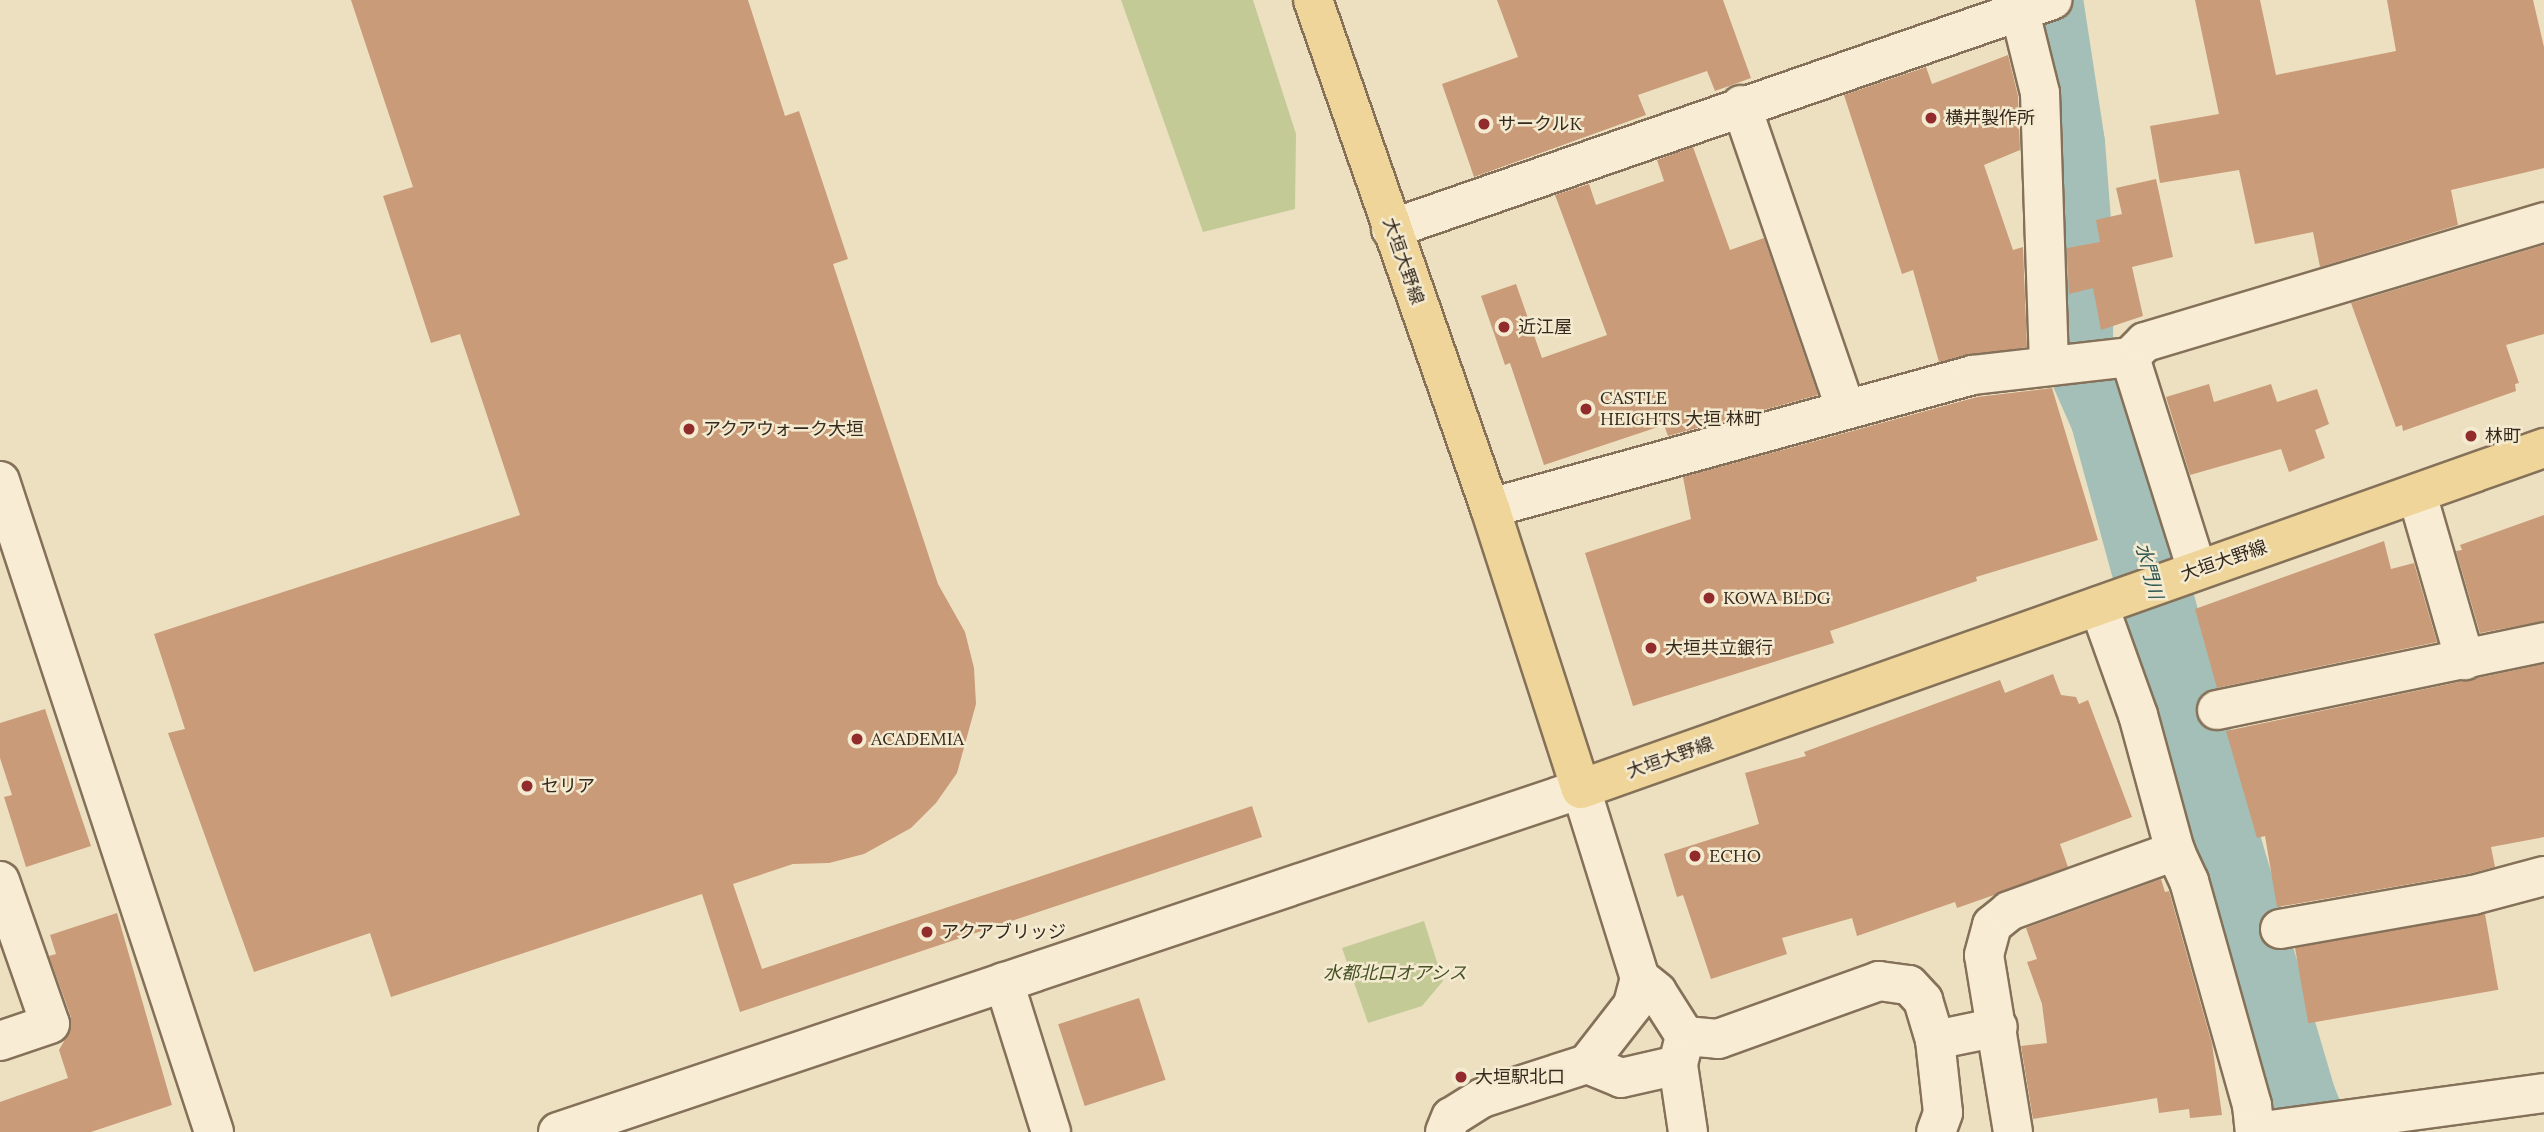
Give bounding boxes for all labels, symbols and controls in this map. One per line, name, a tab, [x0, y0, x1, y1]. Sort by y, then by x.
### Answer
place label: 横井製作所	[1945, 107, 2035, 129]
marker: 横井製作所	[1923, 110, 1939, 126]
place label: サークルK	[1498, 113, 1582, 135]
marker: サークルK	[1476, 116, 1492, 132]
street label: 大垣大野線	[1378, 215, 1428, 307]
place label: 近江屋	[1518, 316, 1572, 338]
marker: 近江屋	[1496, 319, 1512, 335]
place label: CASTLE HEIGHTS 大垣 林町	[1600, 388, 1762, 430]
marker: CASTLE HEIGHTS 大垣 林町	[1578, 401, 1594, 417]
place label: アクアウォーク大垣	[703, 418, 865, 440]
marker: アクアウォーク大垣	[681, 421, 697, 437]
place label: 林町	[2485, 425, 2521, 447]
marker: 林町	[2463, 428, 2479, 444]
street label: 大垣大野線	[2178, 536, 2270, 586]
water label: 水門川	[2131, 541, 2167, 601]
place label: KOWA BLDG	[1723, 587, 1831, 609]
marker: KOWA BLDG	[1701, 590, 1717, 606]
place label: 大垣共立銀行	[1665, 637, 1773, 659]
marker: 大垣共立銀行	[1643, 640, 1659, 656]
place label: ACADEMIA	[871, 728, 964, 750]
marker: ACADEMIA	[849, 731, 865, 747]
street label: 大垣大野線	[1624, 733, 1716, 783]
place label: セリア	[541, 775, 595, 797]
marker: セリア	[519, 778, 535, 794]
place label: ECHO	[1709, 845, 1761, 867]
marker: ECHO	[1687, 848, 1703, 864]
place label: アクアブリッジ	[941, 921, 1067, 943]
marker: アクアブリッジ	[919, 924, 935, 940]
park label: 水都北口オアシス	[1323, 962, 1467, 984]
place label: 大垣駅北口	[1475, 1066, 1565, 1088]
marker: 大垣駅北口	[1453, 1069, 1469, 1085]

